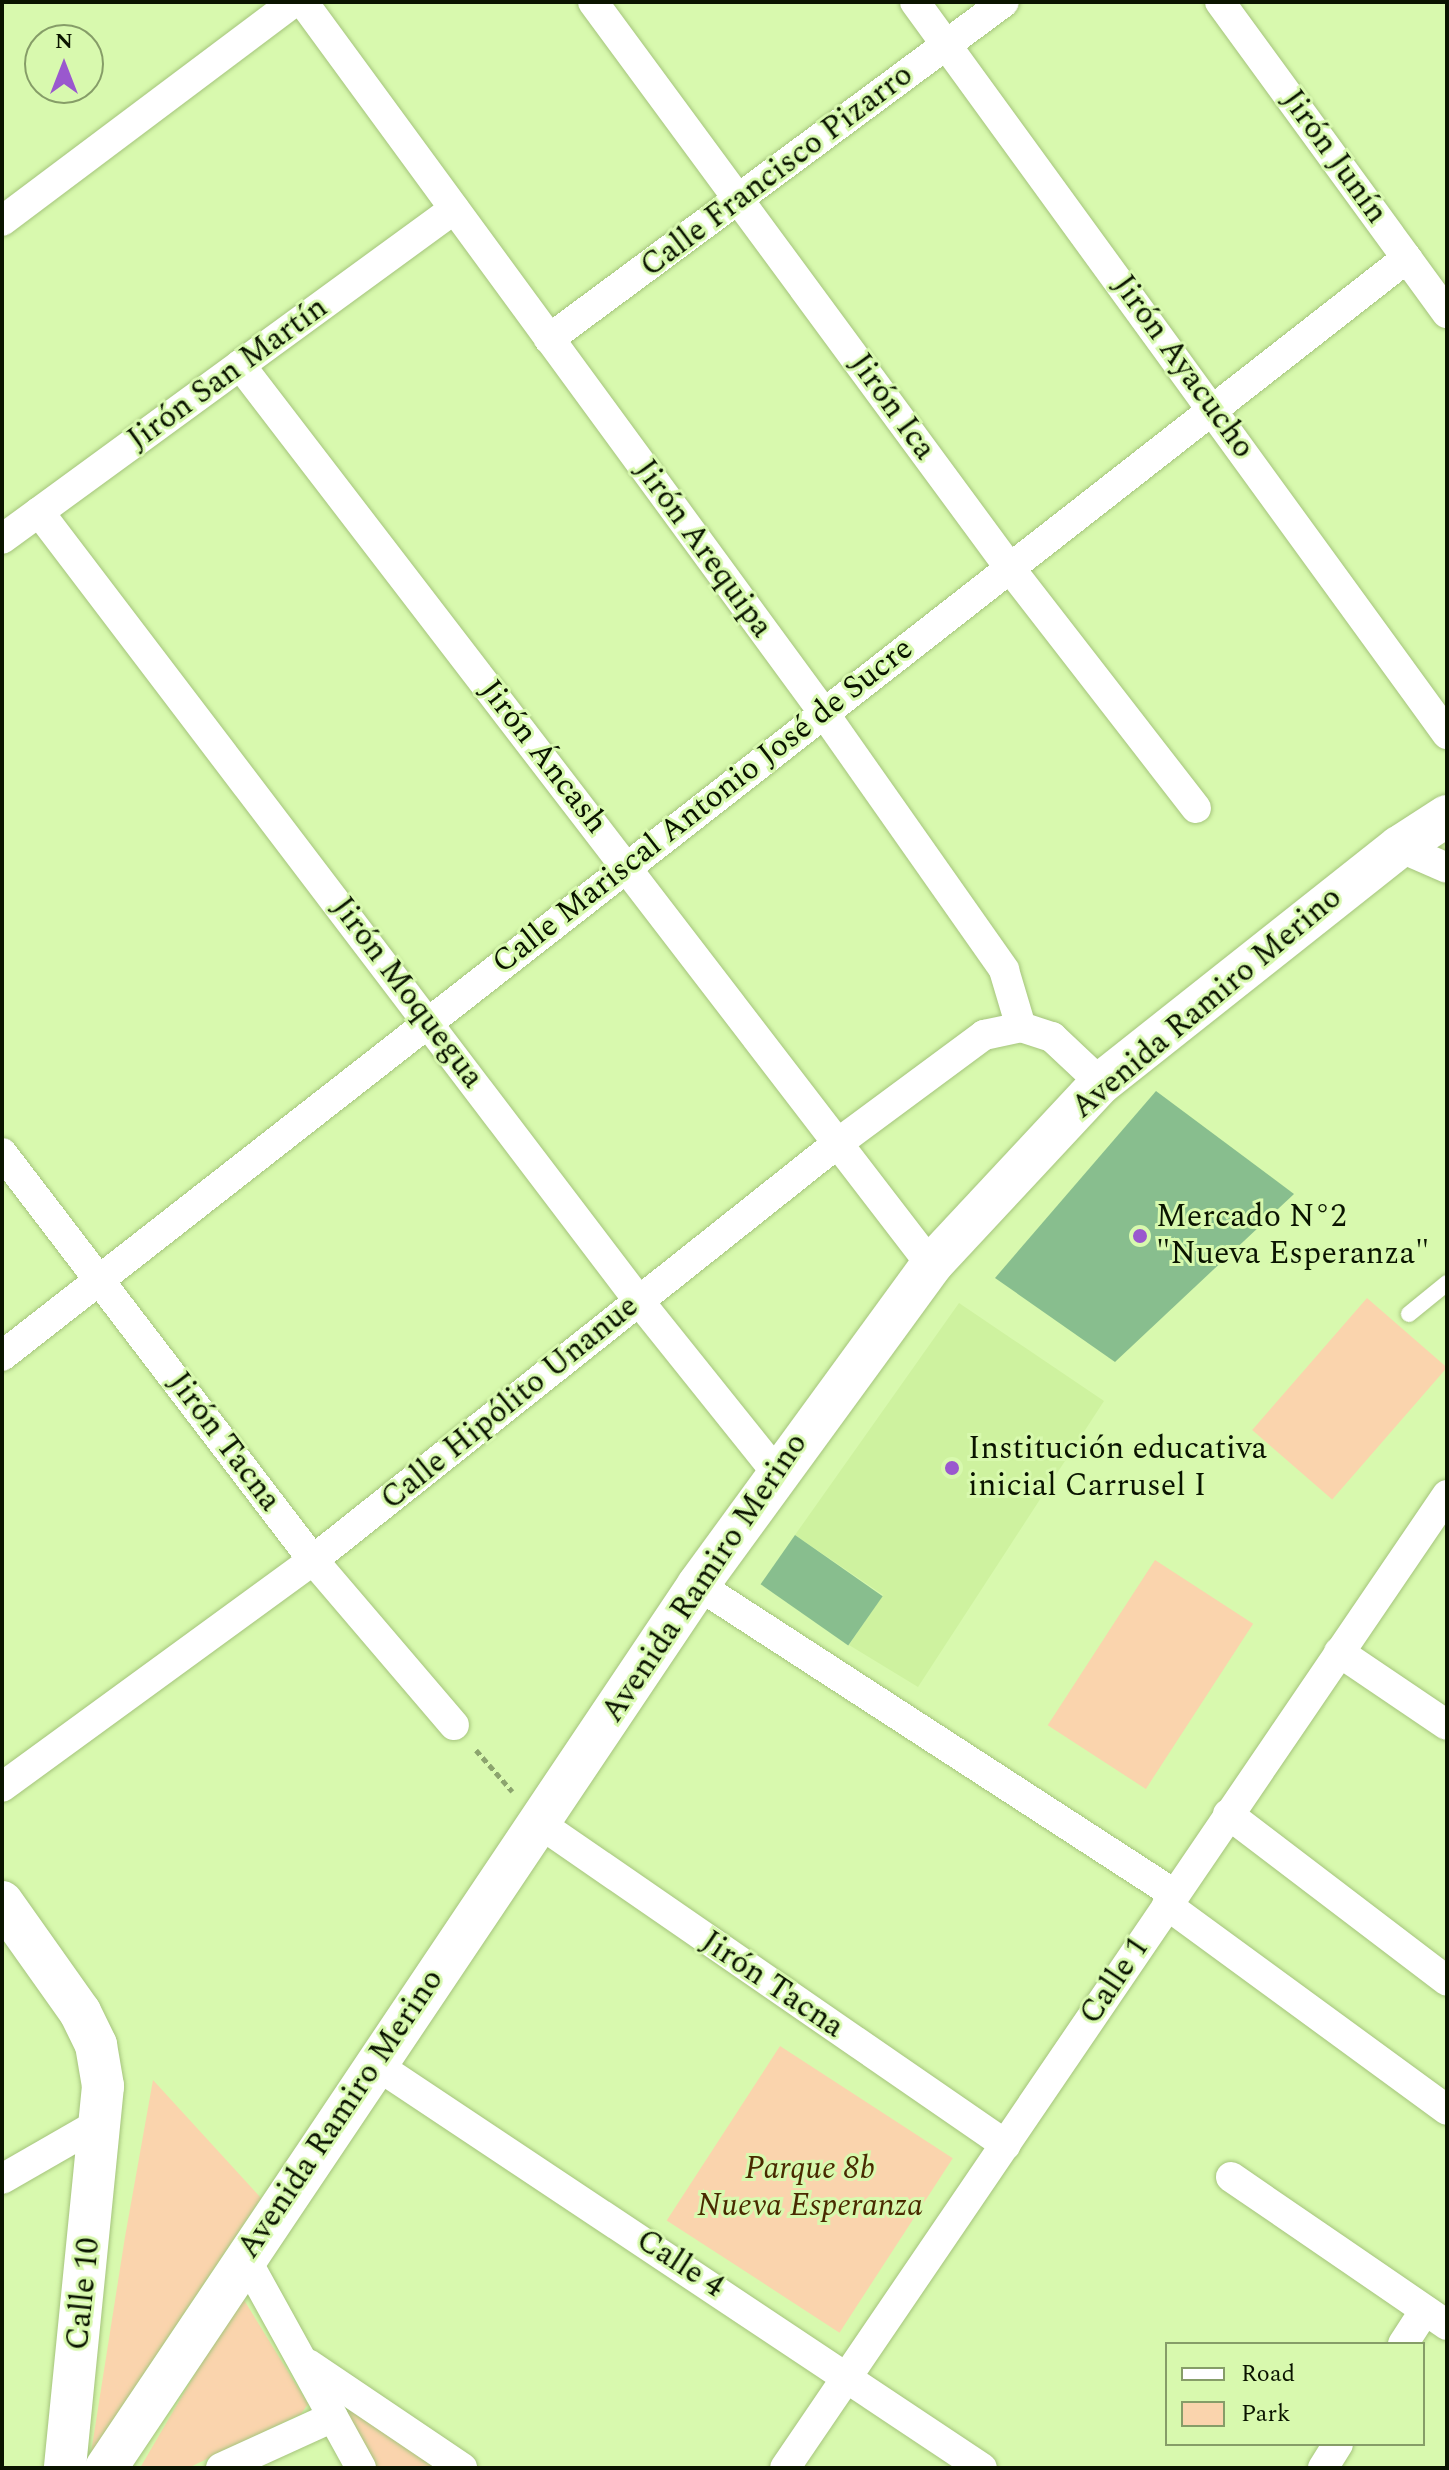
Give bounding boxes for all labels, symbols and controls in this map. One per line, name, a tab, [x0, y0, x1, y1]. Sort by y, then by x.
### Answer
north arrow	[24, 24, 104, 104]
text: N	[55, 25, 73, 58]
street label: Calle Francisco Pizarro	[633, 56, 921, 286]
street label: Jirón Junín	[1273, 83, 1395, 231]
street label: Jirón Ayacucho	[1104, 268, 1262, 466]
street label: Jirón San Martín	[121, 289, 335, 459]
street label: Jirón Ica	[841, 346, 943, 468]
street label: Jirón Arequipa	[626, 452, 780, 646]
street label: Calle Mariscal Antonio José de Sucre	[485, 630, 921, 982]
street label: Jirón Áncash	[471, 672, 615, 842]
street label: Avenida Ramiro Merino	[1064, 879, 1350, 1127]
street label: Jirón Moquegua	[323, 890, 491, 1096]
place label: Mercado N°2 "Nueva Esperanza"	[1156, 1199, 1430, 1274]
marker: Mercado N°2 "Nueva Esperanza"	[1131, 1227, 1149, 1245]
street label: Calle Hipólito Unanue	[374, 1287, 646, 1519]
street label: Jirón Tacna	[159, 1365, 289, 1519]
street label: Avenida Ramiro Merino	[594, 1426, 816, 1730]
place label: Institución educativa inicial Carrusel I	[968, 1431, 1267, 1506]
marker: Institución educativa inicial Carrusel I	[943, 1459, 961, 1477]
street label: Jirón Tacna	[693, 1923, 851, 2047]
street label: Calle 1	[1072, 1930, 1158, 2032]
street label: Avenida Ramiro Merino	[230, 1962, 452, 2266]
park label: Parque 8b Nueva Esperanza	[697, 2151, 923, 2226]
street label: Calle 4	[629, 2221, 731, 2307]
street label: Calle 10	[59, 2236, 109, 2352]
legend	[1165, 2342, 1425, 2446]
text: Road	[1241, 2356, 1295, 2392]
text: Park	[1241, 2396, 1291, 2432]

